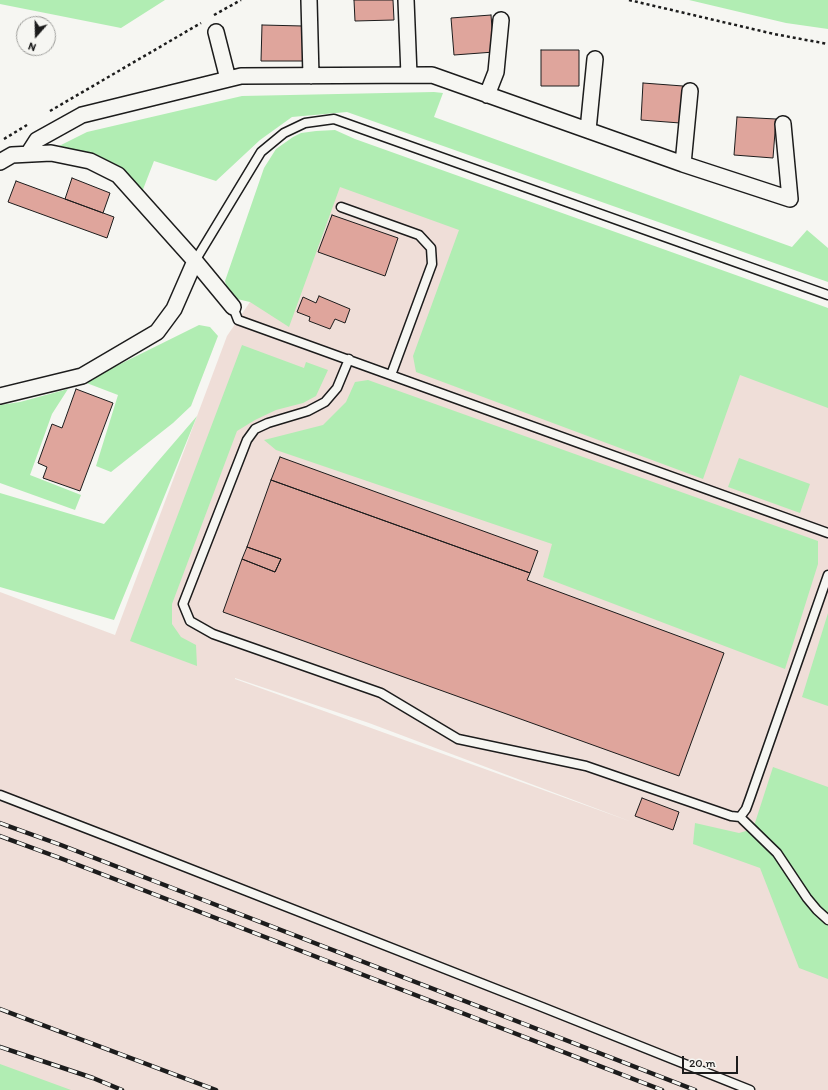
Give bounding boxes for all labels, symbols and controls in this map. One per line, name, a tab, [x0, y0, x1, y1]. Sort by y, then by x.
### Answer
north arrow	[16, 16, 56, 56]
text: N	[26, 39, 38, 54]
scale bar	[684, 1048, 740, 1074]
text: 20 m	[689, 1056, 716, 1070]

